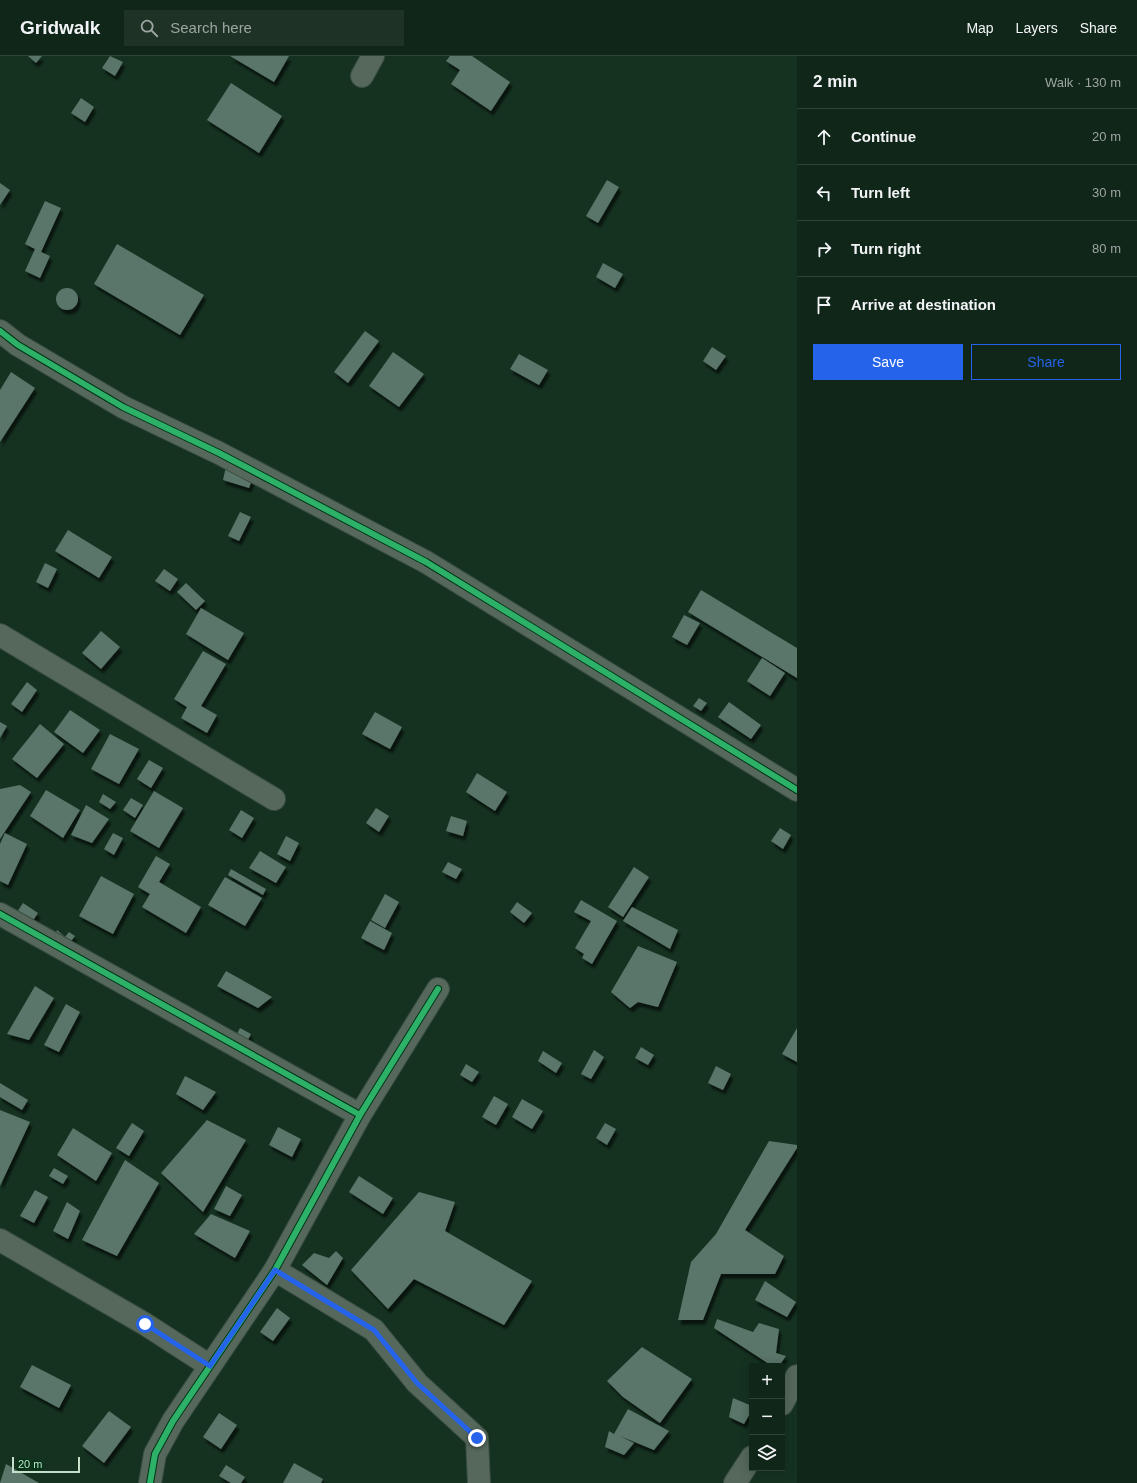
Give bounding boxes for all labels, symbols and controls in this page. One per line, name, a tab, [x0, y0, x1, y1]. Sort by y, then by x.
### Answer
search box	[124, 10, 404, 46]
text: Gridwalk	[20, 17, 100, 38]
icon: search	[138, 17, 160, 39]
text: Search here	[170, 19, 252, 36]
text: Map	[966, 20, 994, 36]
text: Layers	[1016, 20, 1058, 36]
text: Share	[1080, 20, 1117, 36]
text: 2 min	[813, 72, 857, 91]
text: Walk · 130 m	[1045, 75, 1121, 90]
icon: ahead	[813, 126, 835, 148]
text: Continue	[851, 128, 916, 145]
text: 20 m	[1092, 129, 1121, 144]
icon: left	[813, 182, 835, 204]
text: Turn left	[851, 184, 910, 201]
text: 30 m	[1092, 185, 1121, 200]
icon: right	[813, 238, 835, 260]
text: Turn right	[851, 240, 921, 257]
text: 80 m	[1092, 241, 1121, 256]
icon: arrive	[813, 294, 835, 316]
text: Arrive at destination	[851, 296, 996, 313]
button: Save	[813, 344, 963, 380]
button: Share	[971, 344, 1121, 380]
route start	[136, 1315, 154, 1333]
map controls	[749, 1363, 785, 1471]
button: +	[749, 1363, 785, 1399]
button: −	[749, 1399, 785, 1435]
route end	[468, 1429, 486, 1447]
button: layers	[749, 1435, 785, 1471]
scale bar	[12, 1455, 80, 1474]
text: 20 m	[18, 1458, 42, 1470]

